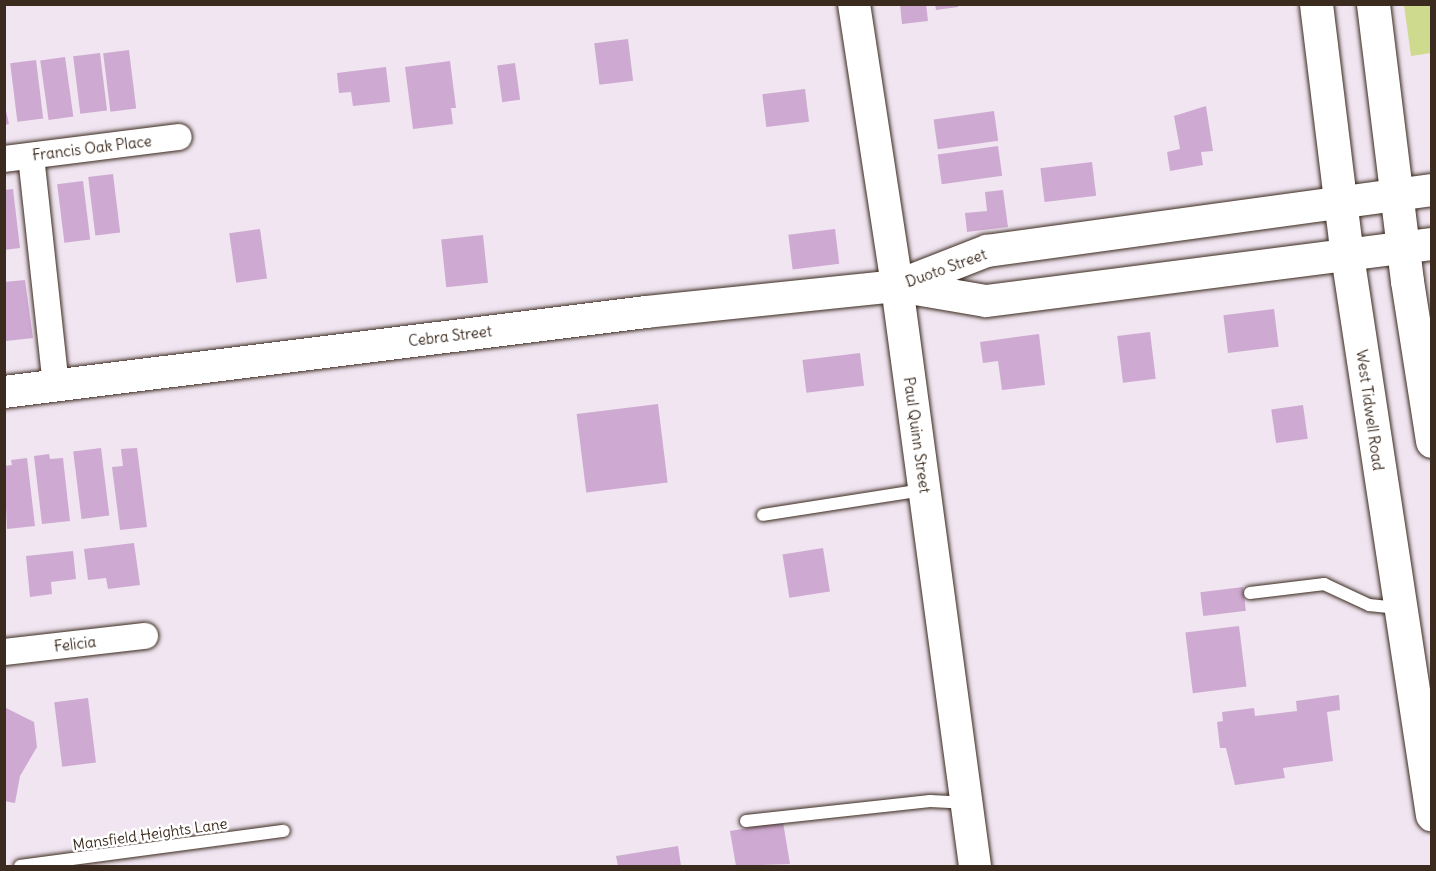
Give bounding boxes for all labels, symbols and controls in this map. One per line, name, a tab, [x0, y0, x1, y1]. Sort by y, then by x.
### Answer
street label: Francis Oak Place	[31, 132, 153, 164]
street label: Duoto Street	[903, 245, 989, 291]
street label: Cebra Street	[407, 322, 493, 350]
street label: West Tidwell Road	[1353, 348, 1387, 472]
street label: Paul Quinn Street	[900, 376, 934, 494]
street label: Felicia	[53, 633, 97, 655]
street label: Mansfield Heights Lane	[71, 814, 229, 854]

